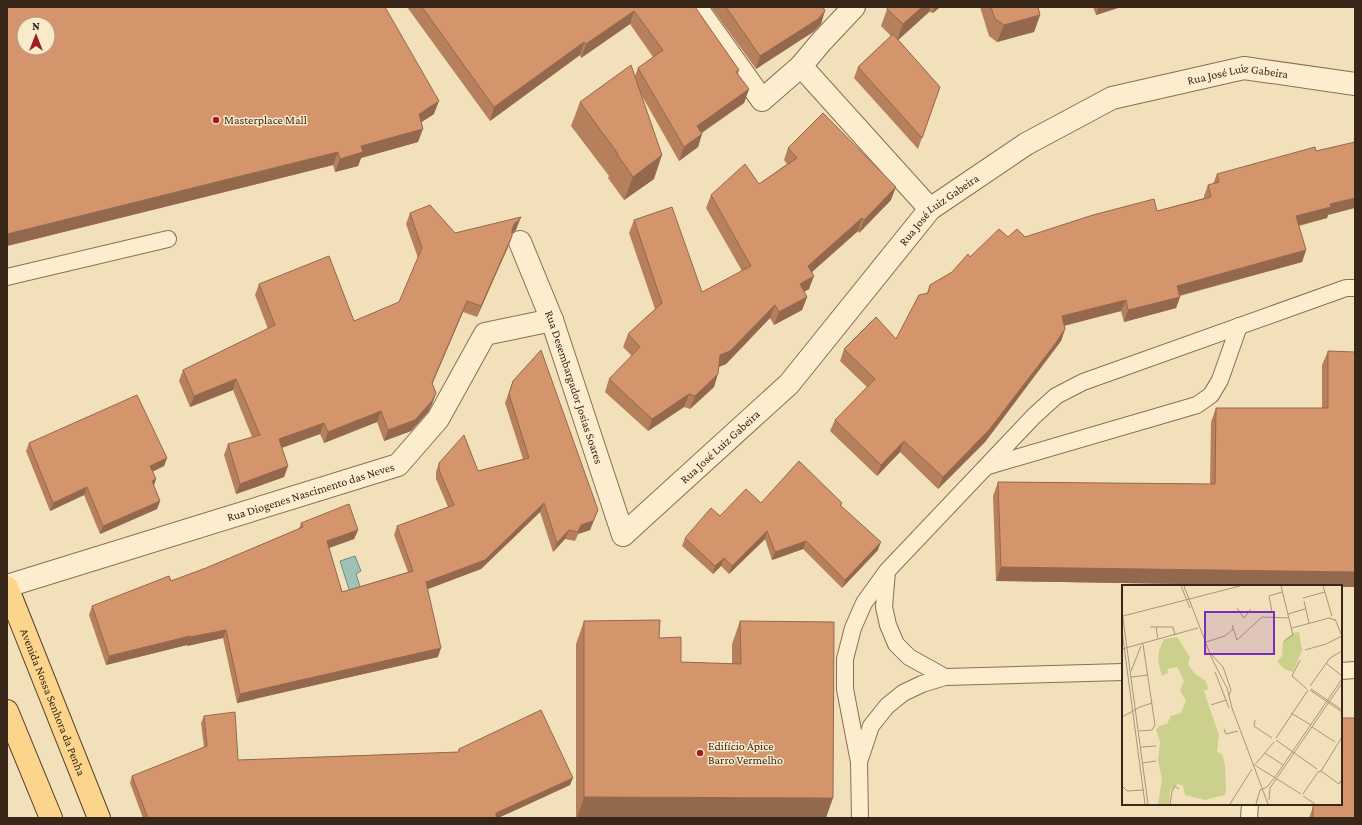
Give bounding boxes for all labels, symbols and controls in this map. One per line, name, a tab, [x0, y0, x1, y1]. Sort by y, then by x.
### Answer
north arrow	[16, 16, 56, 56]
text: N	[32, 20, 40, 32]
street label: Rua José Luiz Gabeira	[1186, 61, 1290, 88]
place label: Masterplace Mall	[224, 113, 307, 127]
marker: Masterplace Mall	[211, 115, 221, 125]
street label: Rua José Luiz Gabeira	[896, 171, 982, 249]
street label: Rua Desembargador Josias Soares	[542, 308, 606, 466]
street label: Rua José Luiz Gabeira	[677, 407, 763, 486]
street label: Rua Diogenes Nascimento das Neves	[225, 459, 397, 524]
inset map	[1122, 585, 1342, 805]
street label: Avenida Nossa Senhora da Penha	[17, 627, 89, 778]
place label: Edifício Ápice Barro Vermelho	[708, 739, 783, 767]
marker: Edifício Ápice Barro Vermelho	[695, 748, 705, 758]

